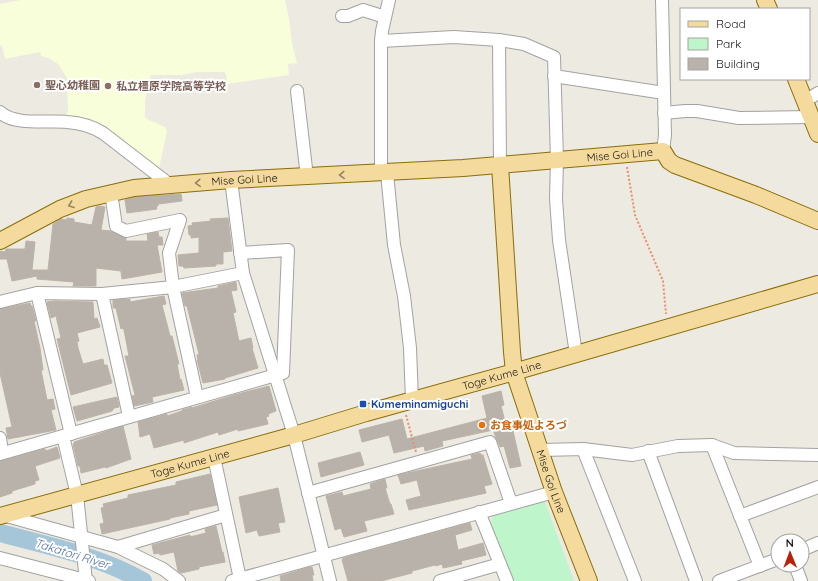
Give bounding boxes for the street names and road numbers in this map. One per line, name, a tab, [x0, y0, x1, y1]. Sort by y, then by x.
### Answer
street label: Mise Goi Line	[586, 145, 653, 164]
street label: Mise Goi Line	[211, 171, 278, 189]
street label: Toge Kume Line	[461, 358, 543, 393]
street label: Toge Kume Line	[149, 446, 231, 481]
street label: Mise Goi Line	[533, 448, 569, 515]

